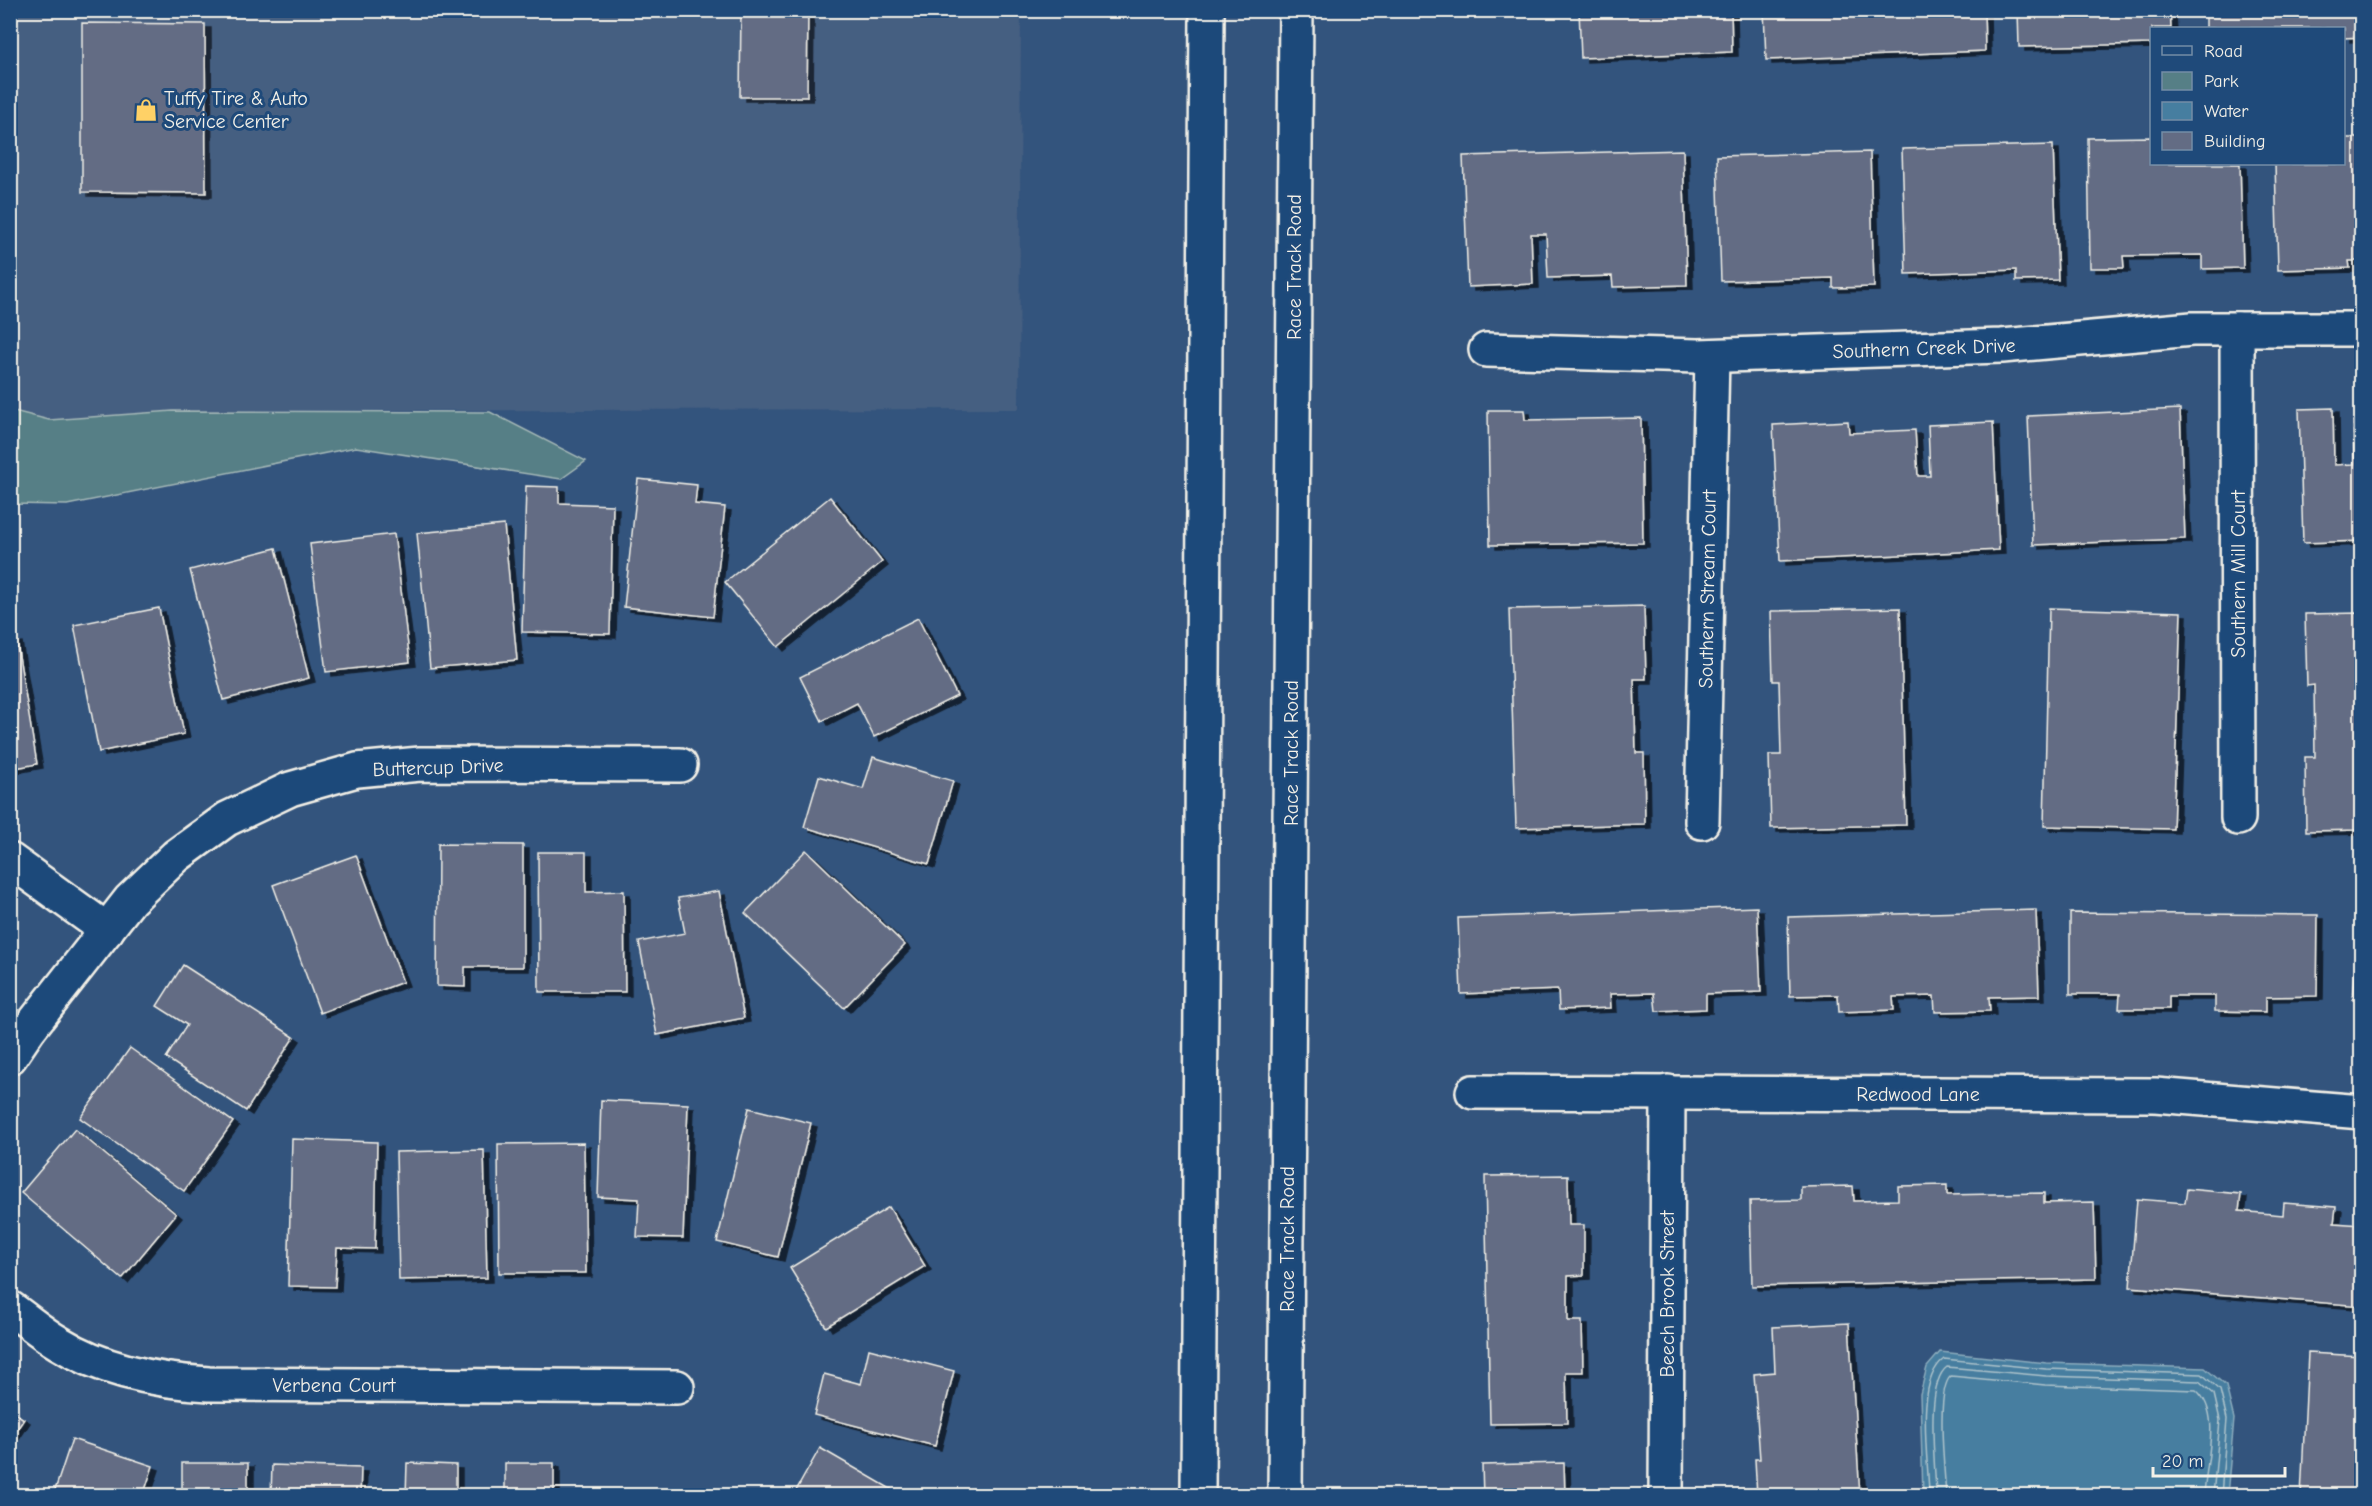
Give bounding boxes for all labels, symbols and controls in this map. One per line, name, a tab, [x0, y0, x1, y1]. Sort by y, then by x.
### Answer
legend	[2150, 27, 2345, 165]
text: Road	[2204, 41, 2243, 62]
text: Park	[2204, 71, 2239, 92]
place label: Tuffy Tire & Auto Service Center	[164, 87, 308, 133]
shop icon: Tuffy Tire & Auto Service Center	[133, 97, 159, 123]
text: Water	[2204, 101, 2249, 122]
text: Building	[2204, 131, 2266, 152]
street label: Race Track Road	[1283, 194, 1306, 340]
street label: Southern Creek Drive	[1832, 334, 2016, 363]
street label: Southern Stream Court	[1694, 488, 1721, 688]
street label: Southern Mill Court	[2227, 489, 2250, 658]
street label: Race Track Road	[1280, 680, 1303, 826]
street label: Buttercup Drive	[372, 754, 504, 781]
street label: Redwood Lane	[1856, 1083, 1980, 1106]
street label: Race Track Road	[1276, 1166, 1299, 1312]
street label: Beech Brook Street	[1656, 1209, 1679, 1378]
street label: Verbena Court	[273, 1374, 397, 1397]
scale bar	[2153, 1440, 2285, 1478]
text: 20 m	[2162, 1451, 2203, 1472]

